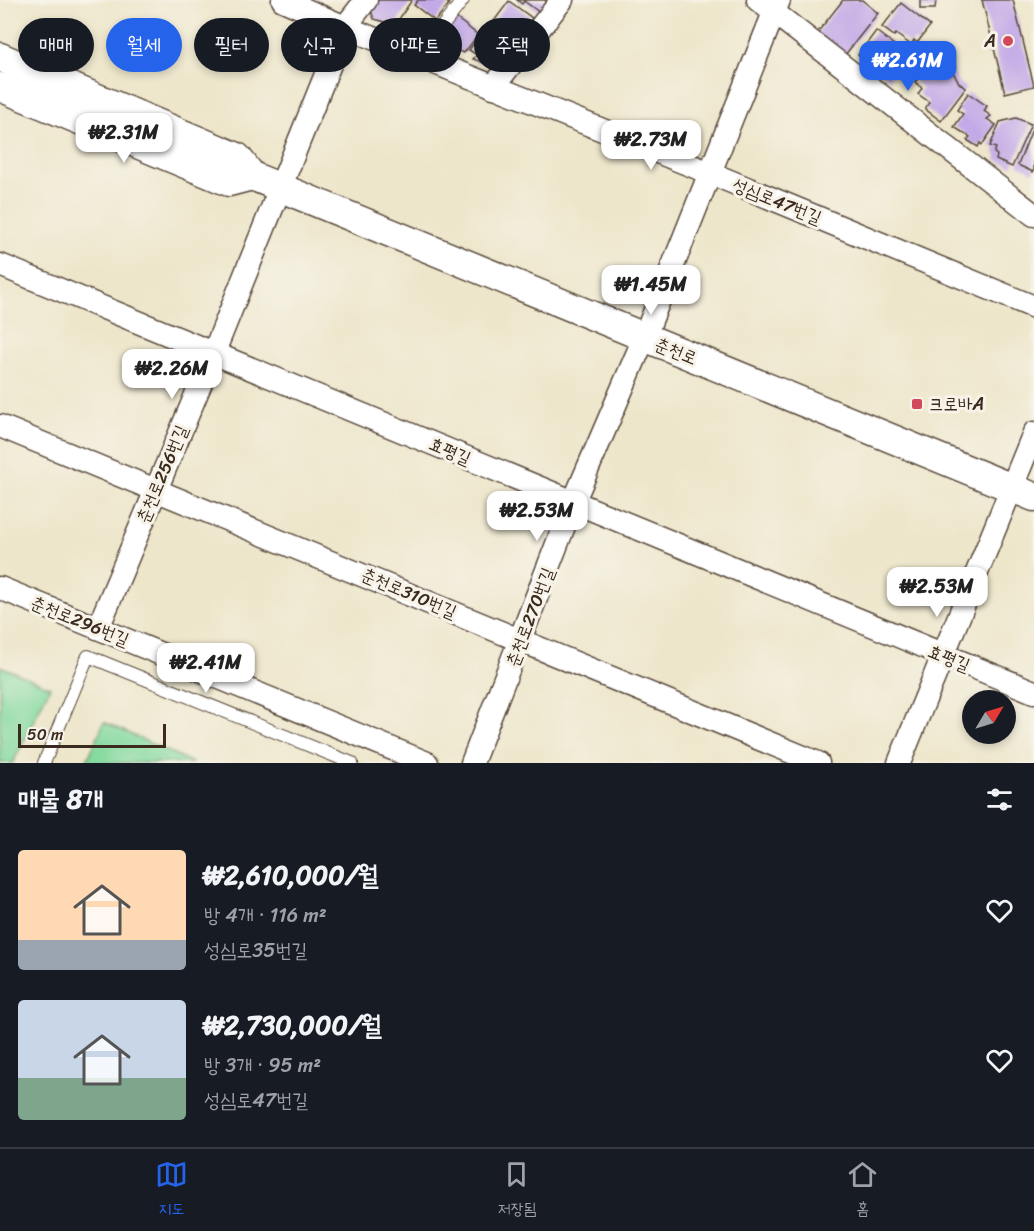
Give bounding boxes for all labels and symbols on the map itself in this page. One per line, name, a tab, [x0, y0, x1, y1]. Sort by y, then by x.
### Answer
place label: A	[983, 25, 996, 57]
marker: A	[1001, 34, 1015, 48]
pin: ₩2.61M	[859, 41, 957, 92]
pin: ₩2.31M	[75, 113, 173, 164]
pin: ₩2.73M	[602, 120, 700, 171]
street label: 성심로47번길	[727, 169, 827, 234]
pin: ₩1.45M	[602, 265, 700, 316]
street label: 춘천로	[650, 328, 702, 374]
pin: ₩2.26M	[123, 349, 221, 400]
place label: 크로바A	[929, 388, 984, 420]
marker: 크로바A	[910, 397, 924, 411]
street label: 춘천로256번길	[127, 419, 197, 528]
street label: 효평길	[424, 428, 477, 474]
pin: ₩2.53M	[488, 491, 586, 542]
street label: 춘천로310번길	[356, 558, 462, 628]
street label: 춘천로270번길	[496, 562, 564, 671]
pin: ₩2.53M	[888, 567, 986, 618]
street label: 춘천로296번길	[26, 587, 135, 656]
street label: 효평길	[923, 635, 976, 681]
pin: ₩2.41M	[157, 643, 255, 694]
north arrow	[962, 690, 1016, 744]
scale bar	[18, 721, 166, 748]

